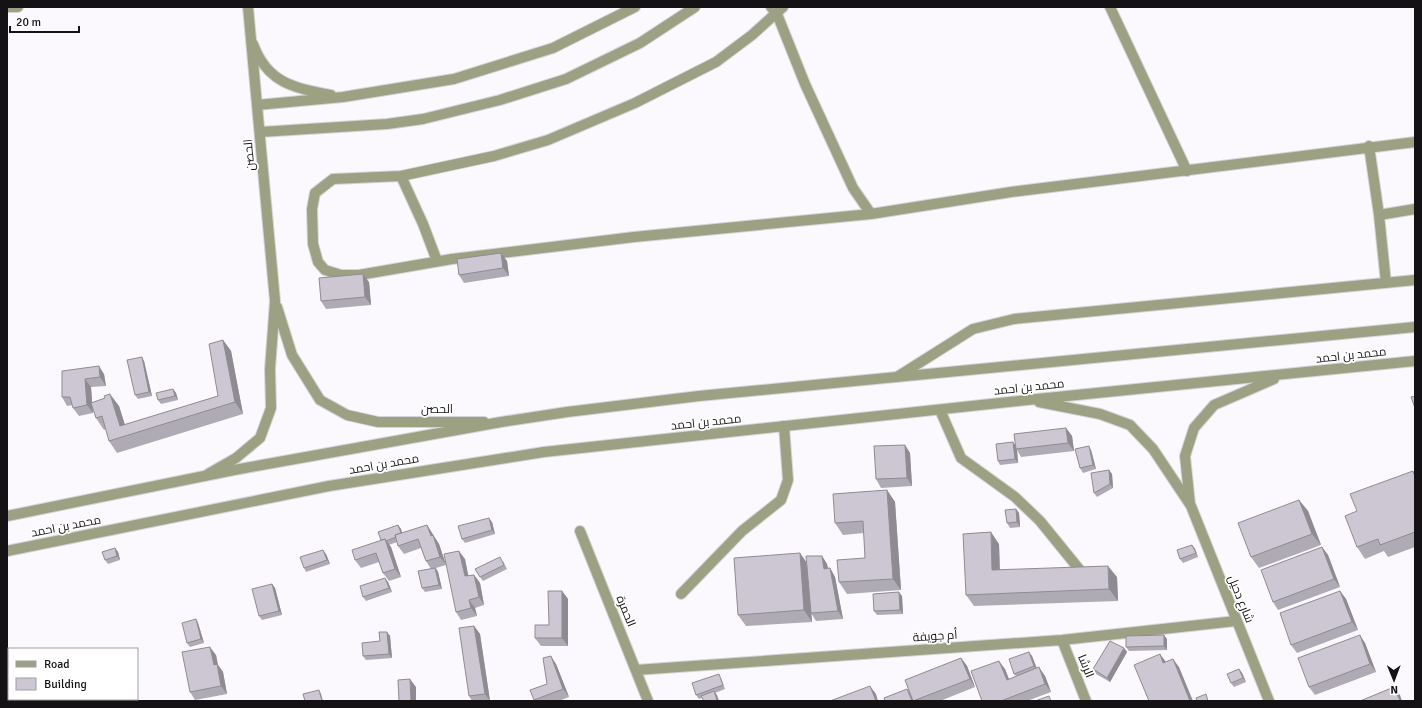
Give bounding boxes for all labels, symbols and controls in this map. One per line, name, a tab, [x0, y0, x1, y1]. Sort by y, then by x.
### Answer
scale bar	[10, 8, 79, 34]
text: 20 m	[16, 15, 41, 30]
street label: الحصن	[241, 138, 258, 172]
street label: محمد بن احمد	[1315, 344, 1387, 367]
street label: محمد بن احمد	[993, 376, 1065, 399]
street label: الحصن	[421, 402, 453, 417]
street label: محمد بن احمد	[670, 411, 742, 434]
street label: محمد بن احمد	[348, 451, 420, 478]
street label: محمد بن احمد	[30, 512, 102, 541]
street label: شارع دحيل	[1224, 573, 1257, 625]
street label: الحمرة	[612, 593, 639, 629]
street label: أم جويفة	[912, 626, 958, 646]
legend	[8, 648, 138, 700]
street label: الرشا	[1074, 652, 1097, 680]
text: Road	[44, 657, 70, 672]
north arrow	[1374, 660, 1414, 700]
text: Building	[44, 677, 87, 692]
text: N	[1390, 683, 1398, 696]

